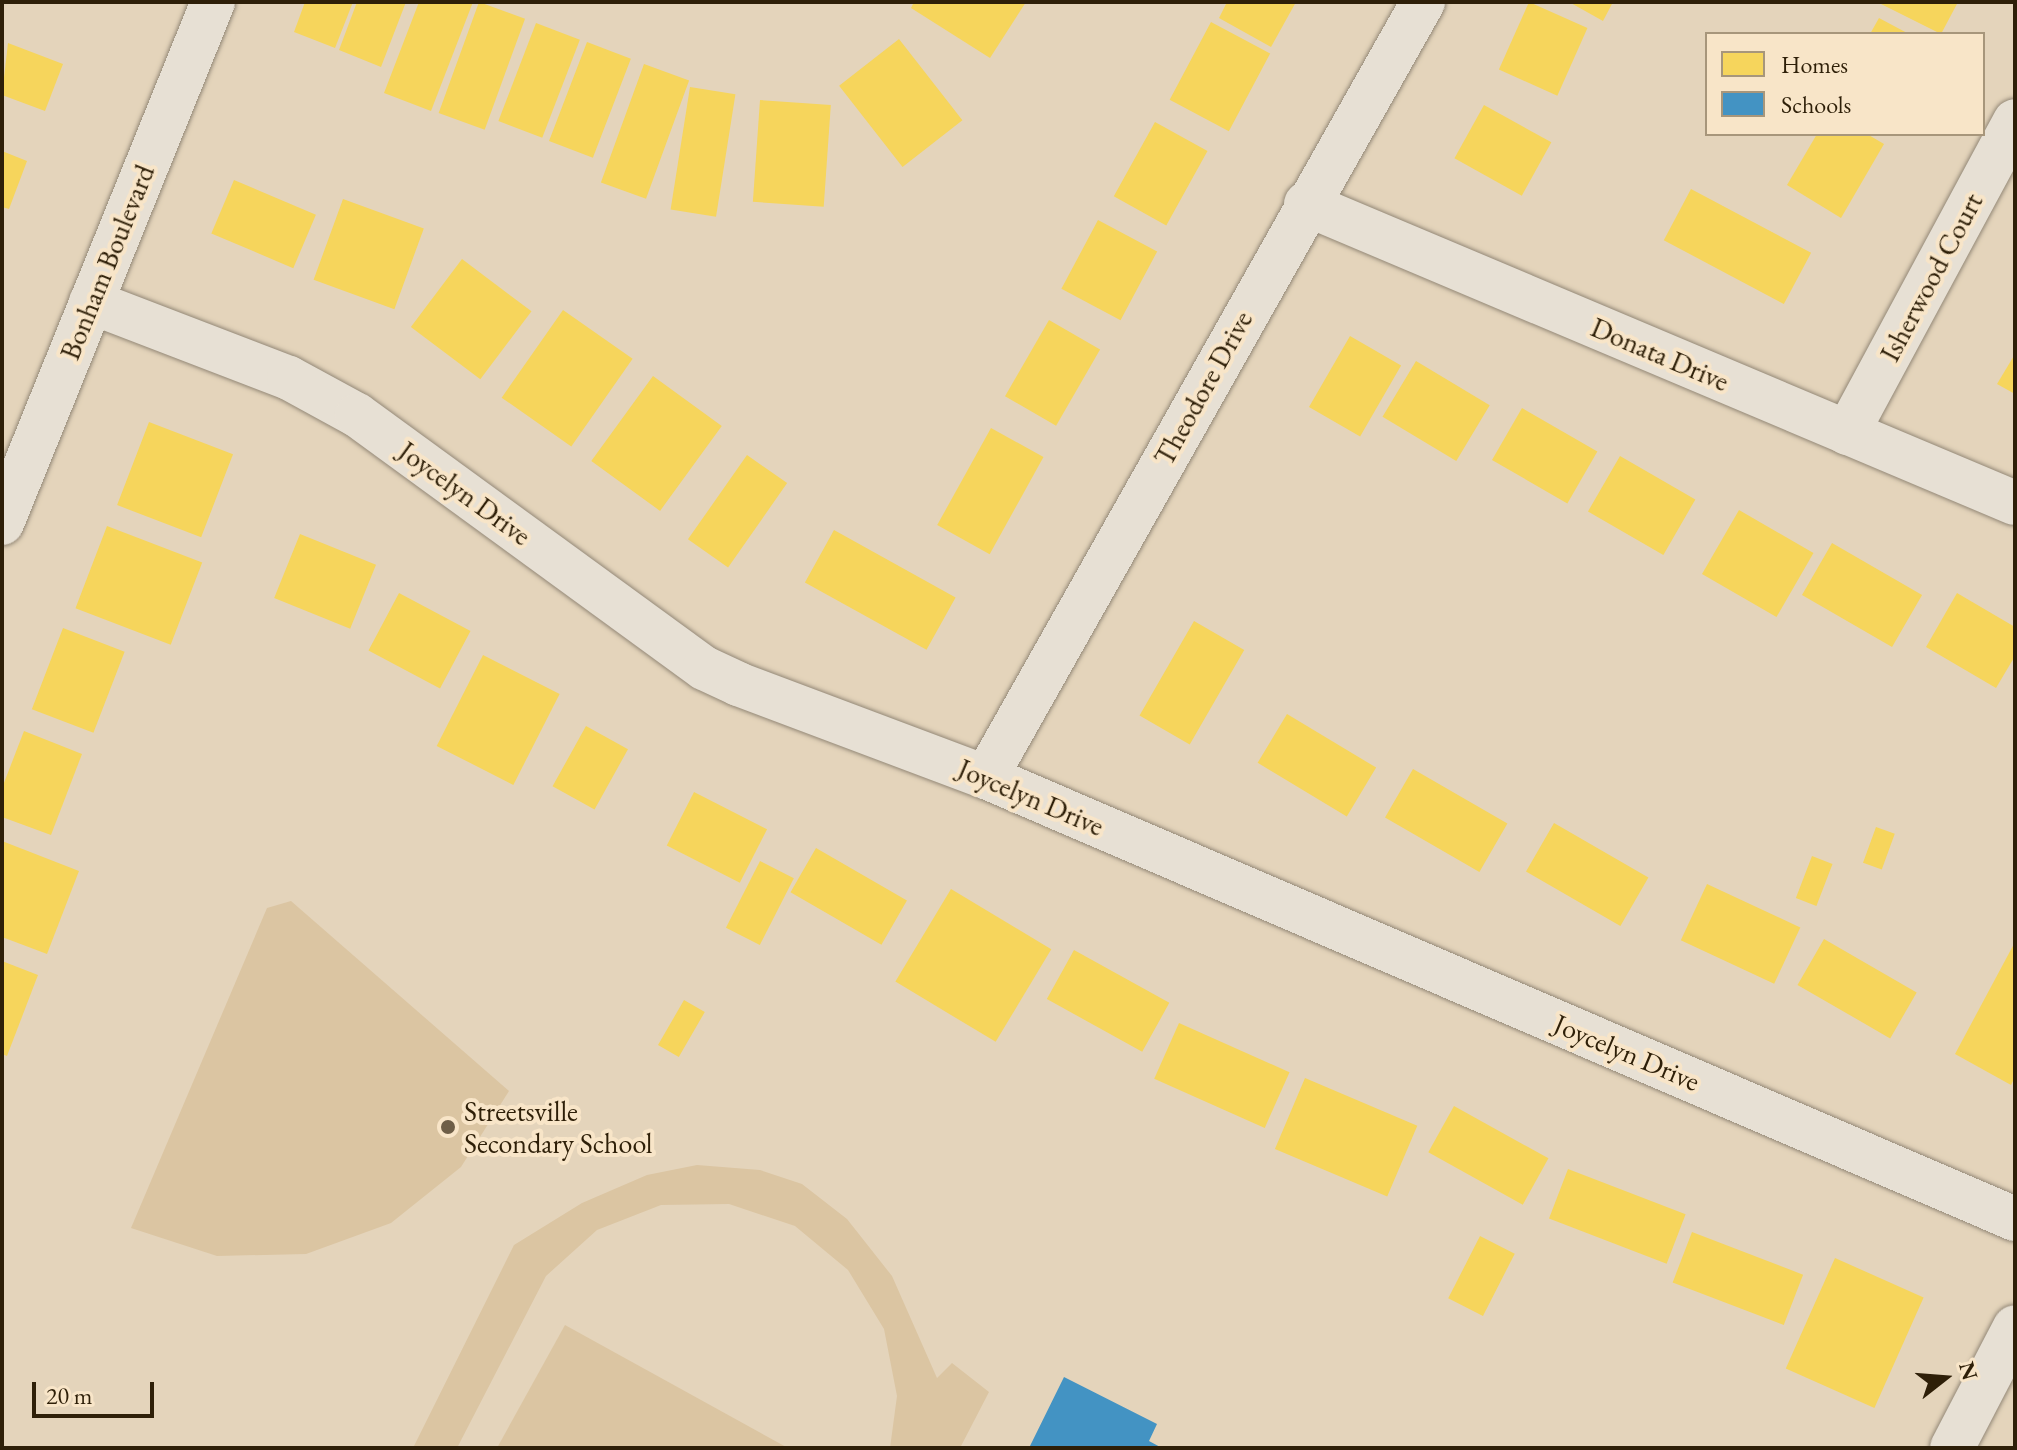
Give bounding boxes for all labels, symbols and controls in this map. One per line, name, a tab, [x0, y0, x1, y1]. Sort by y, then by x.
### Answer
legend	[1705, 32, 1985, 136]
text: Homes	[1781, 49, 1848, 80]
text: Schools	[1781, 89, 1851, 120]
street label: Bonham Boulevard	[53, 160, 161, 364]
street label: Isherwood Court	[1873, 187, 1989, 367]
street label: Theodore Drive	[1147, 305, 1259, 471]
street label: Donata Drive	[1586, 310, 1734, 398]
street label: Joycelyn Drive	[392, 434, 538, 552]
street label: Joycelyn Drive	[953, 751, 1109, 843]
street label: Joycelyn Drive	[1549, 1006, 1705, 1098]
place label: Streetsville Secondary School	[464, 1094, 653, 1160]
marker: Streetsville Secondary School	[439, 1118, 457, 1136]
north arrow	[1905, 1338, 1985, 1418]
text: N	[1952, 1358, 1985, 1384]
scale bar	[36, 1366, 158, 1416]
text: 20 m	[46, 1380, 93, 1411]

